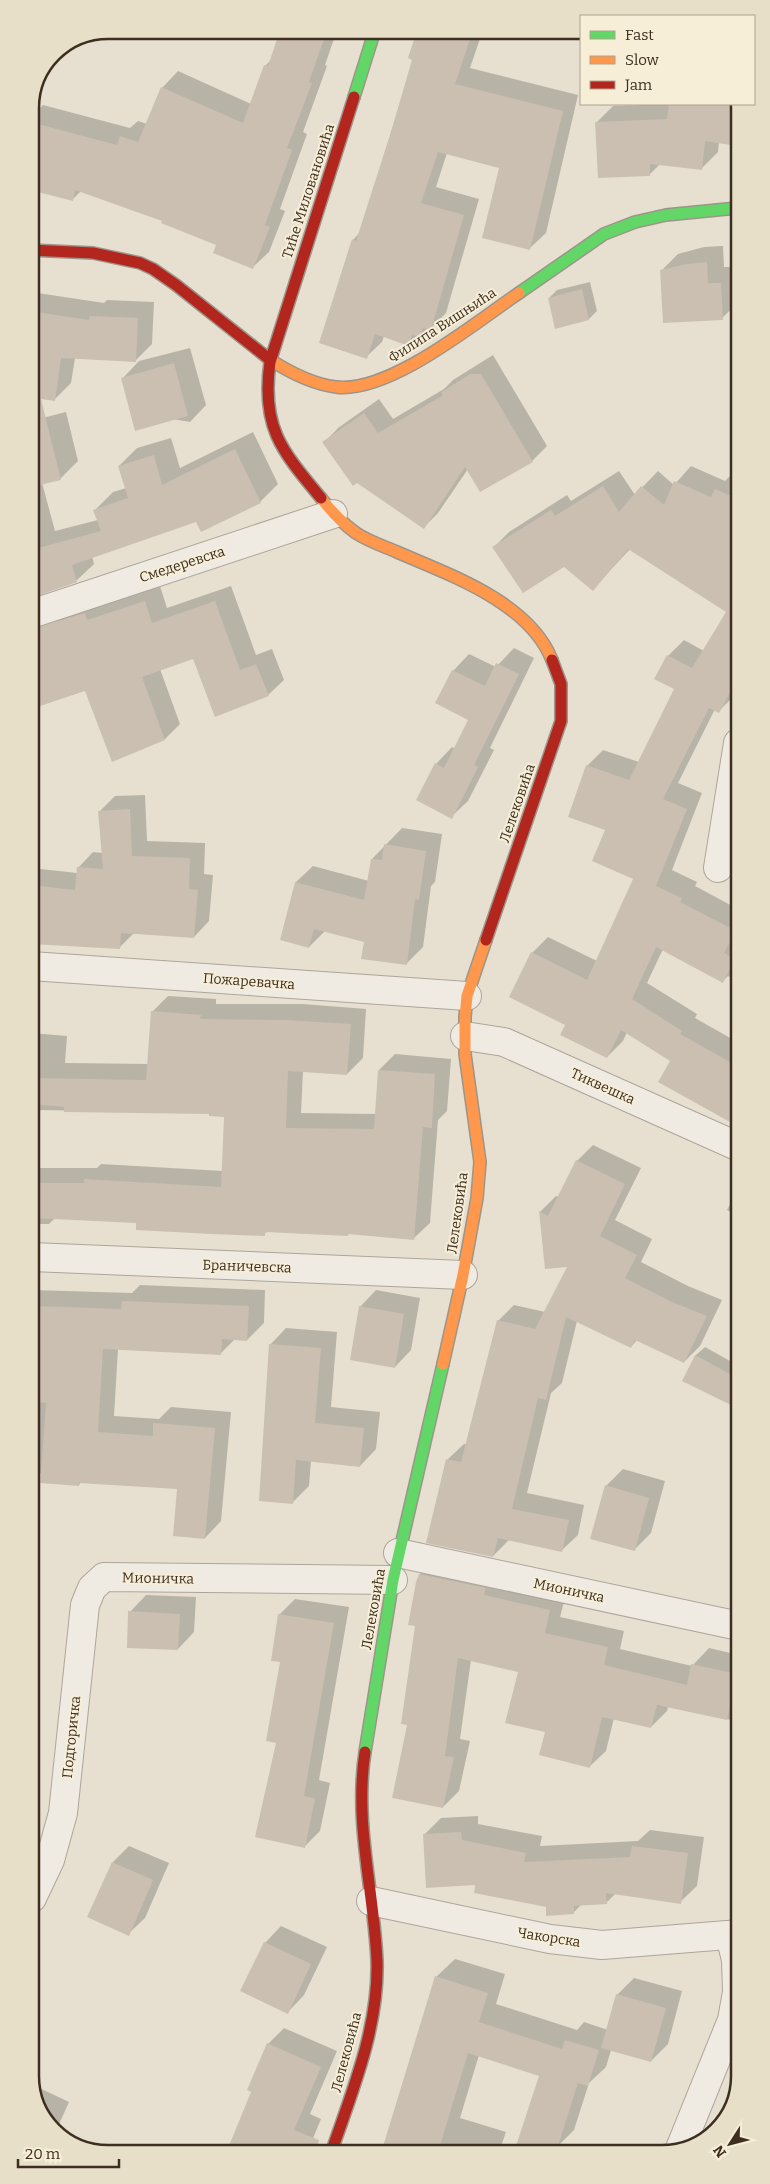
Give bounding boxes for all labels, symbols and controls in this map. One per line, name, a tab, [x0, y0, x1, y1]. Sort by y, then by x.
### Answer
legend	[580, 15, 755, 105]
text: Fast	[625, 26, 654, 44]
text: Slow	[625, 51, 660, 69]
text: Jam	[624, 76, 653, 94]
street label: Тиће Миловановића	[279, 121, 338, 261]
street label: Филипа Вишњића	[385, 284, 500, 367]
street label: Смедеревска	[137, 543, 227, 586]
street label: Лелековића	[496, 761, 539, 845]
street label: Пожаревачка	[202, 970, 296, 993]
street label: Тиквешка	[568, 1065, 638, 1108]
street label: Лелековића	[443, 1171, 472, 1255]
street label: Браничевска	[202, 1256, 292, 1277]
street label: Лелековића	[358, 1567, 389, 1651]
street label: Мионичка	[122, 1569, 195, 1588]
street label: Мионичка	[532, 1575, 606, 1606]
street label: Подгоричка	[59, 1695, 84, 1779]
street label: Чакорска	[516, 1924, 582, 1951]
street label: Лелековића	[328, 2010, 365, 2094]
north arrow	[705, 2119, 755, 2169]
scale bar	[18, 2136, 119, 2168]
text: N	[710, 2142, 730, 2161]
text: 20 m	[25, 2145, 61, 2163]

